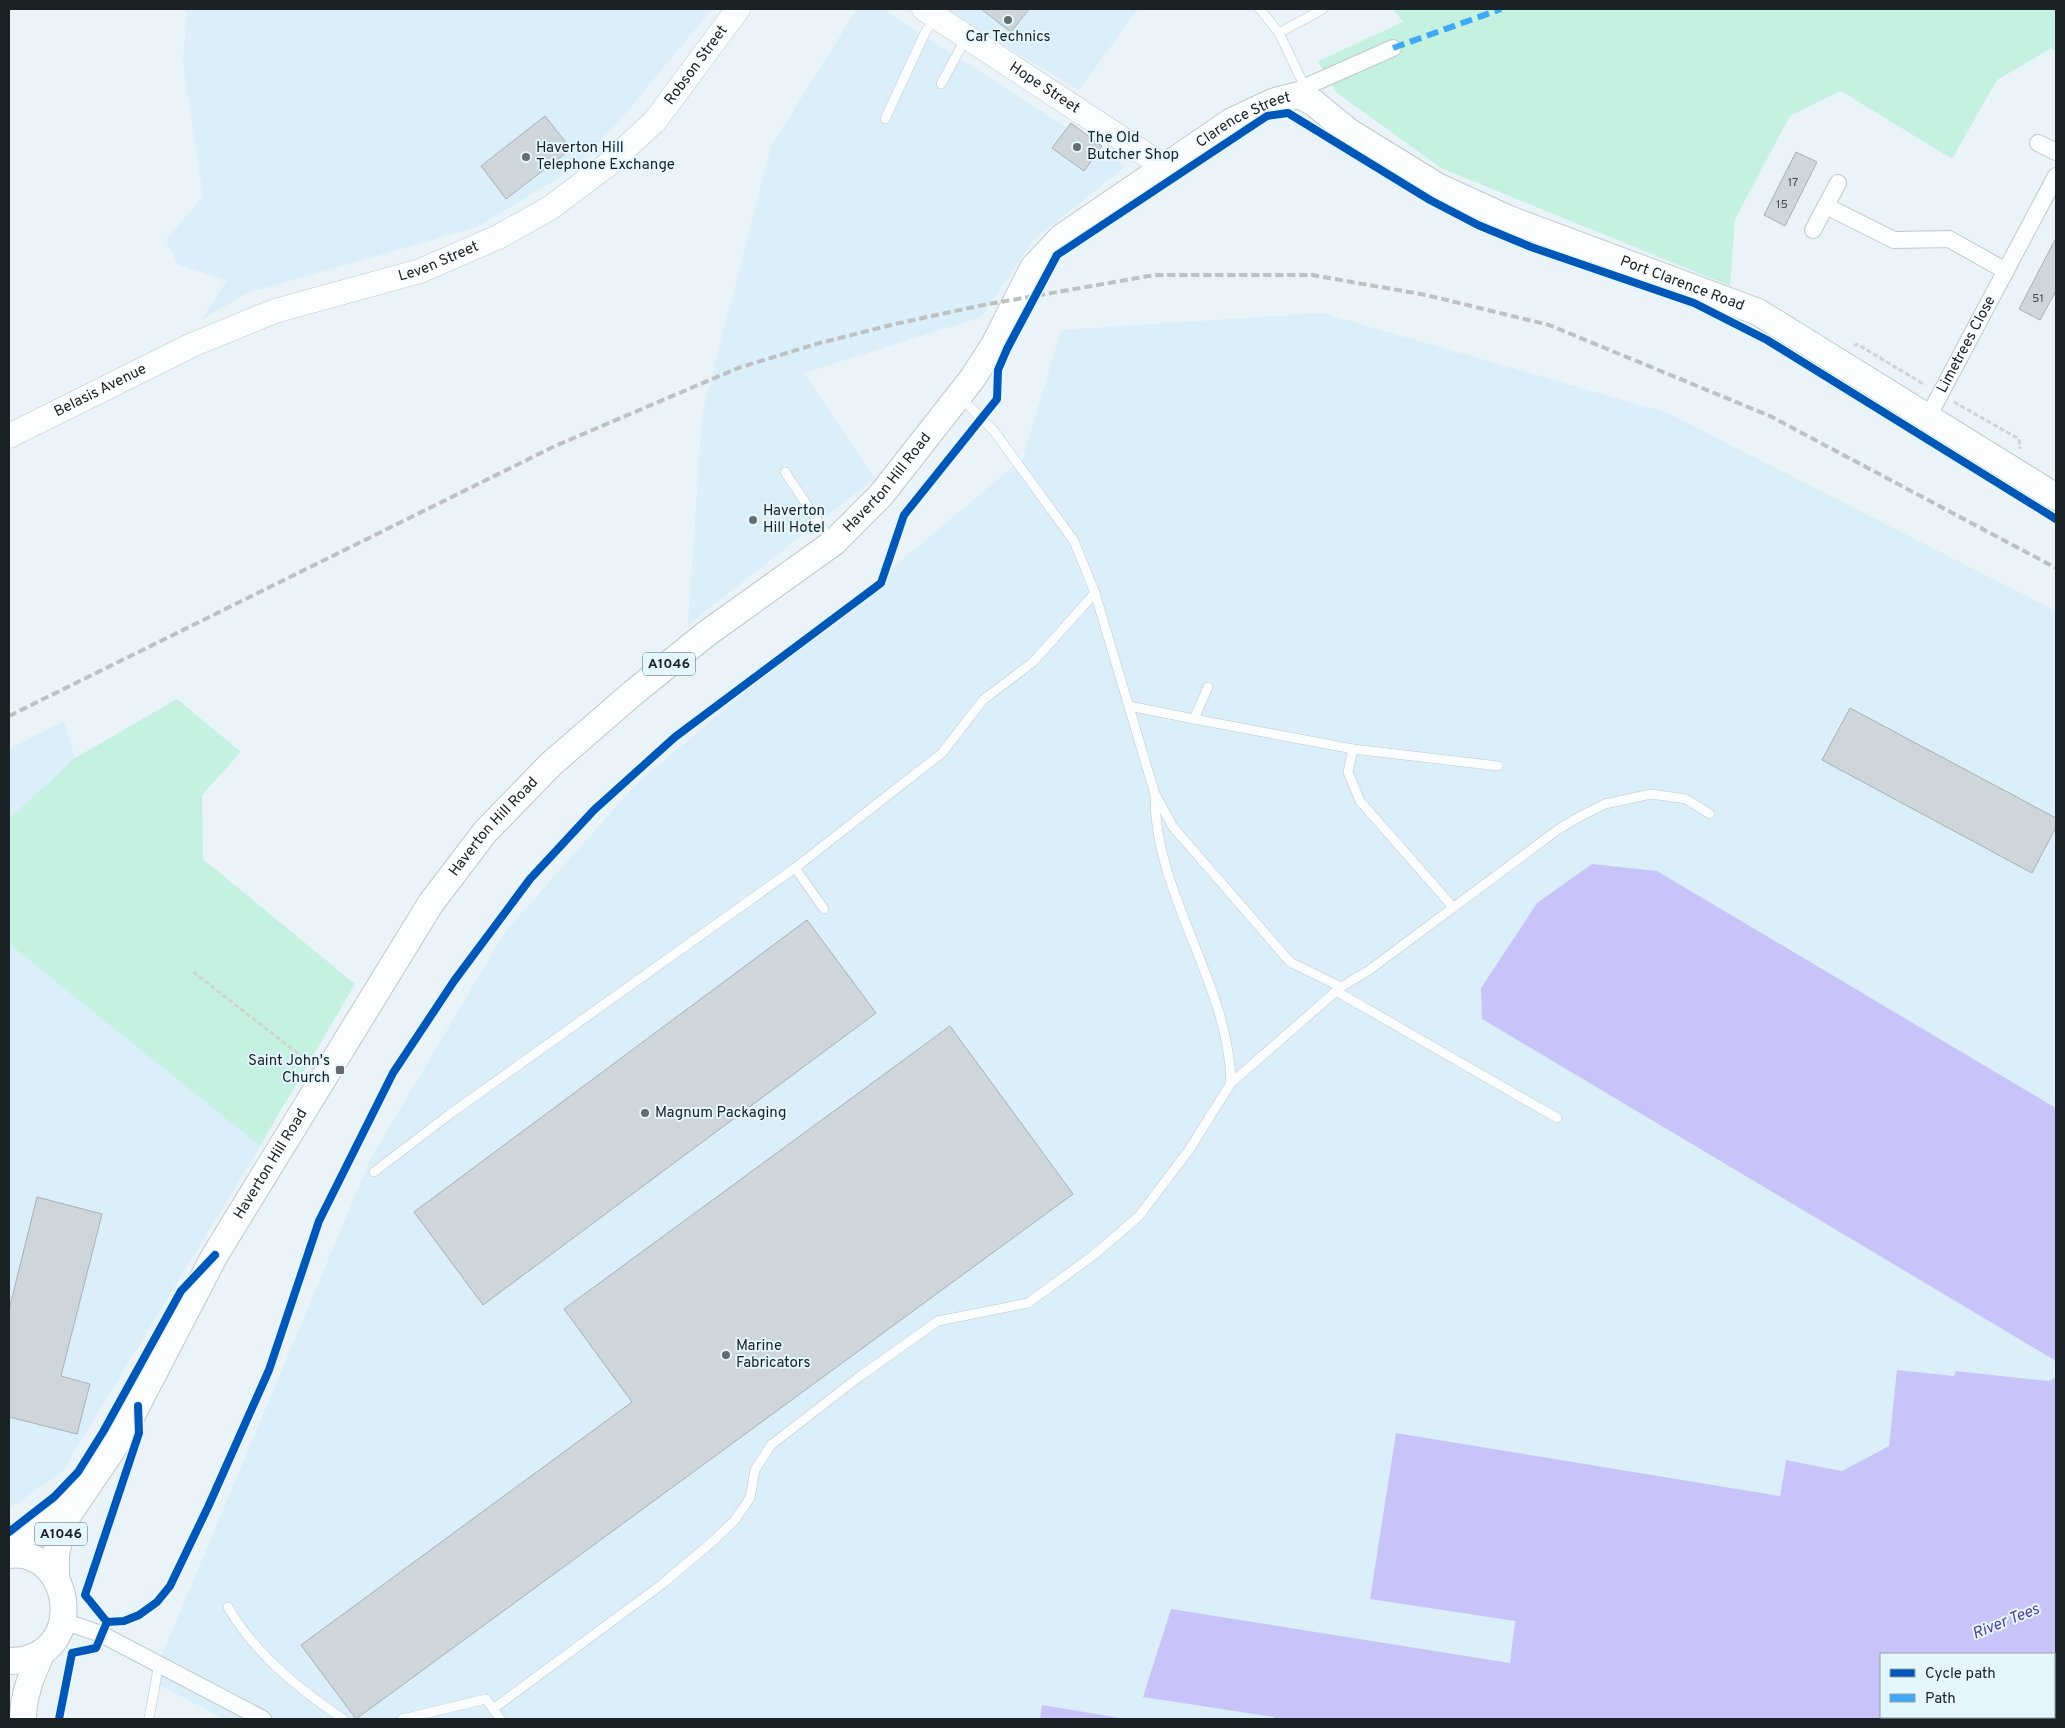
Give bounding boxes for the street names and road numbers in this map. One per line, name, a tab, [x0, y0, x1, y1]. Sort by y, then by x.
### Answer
street label: Robson Street	[660, 22, 732, 109]
street label: Hope Street	[1006, 58, 1083, 118]
street label: Clarence Street	[1192, 88, 1293, 152]
street label: Leven Street	[396, 237, 482, 286]
street label: Port Clarence Road	[1617, 252, 1747, 316]
street label: Limetrees Close	[1933, 293, 2000, 396]
street label: Belasis Avenue	[51, 360, 150, 422]
street label: Haverton Hill Road	[839, 429, 936, 537]
road number: A1046	[643, 652, 695, 676]
street label: Haverton Hill Road	[445, 773, 542, 880]
street label: Haverton Hill Road	[230, 1105, 312, 1223]
road number: A1046	[35, 1522, 87, 1546]

